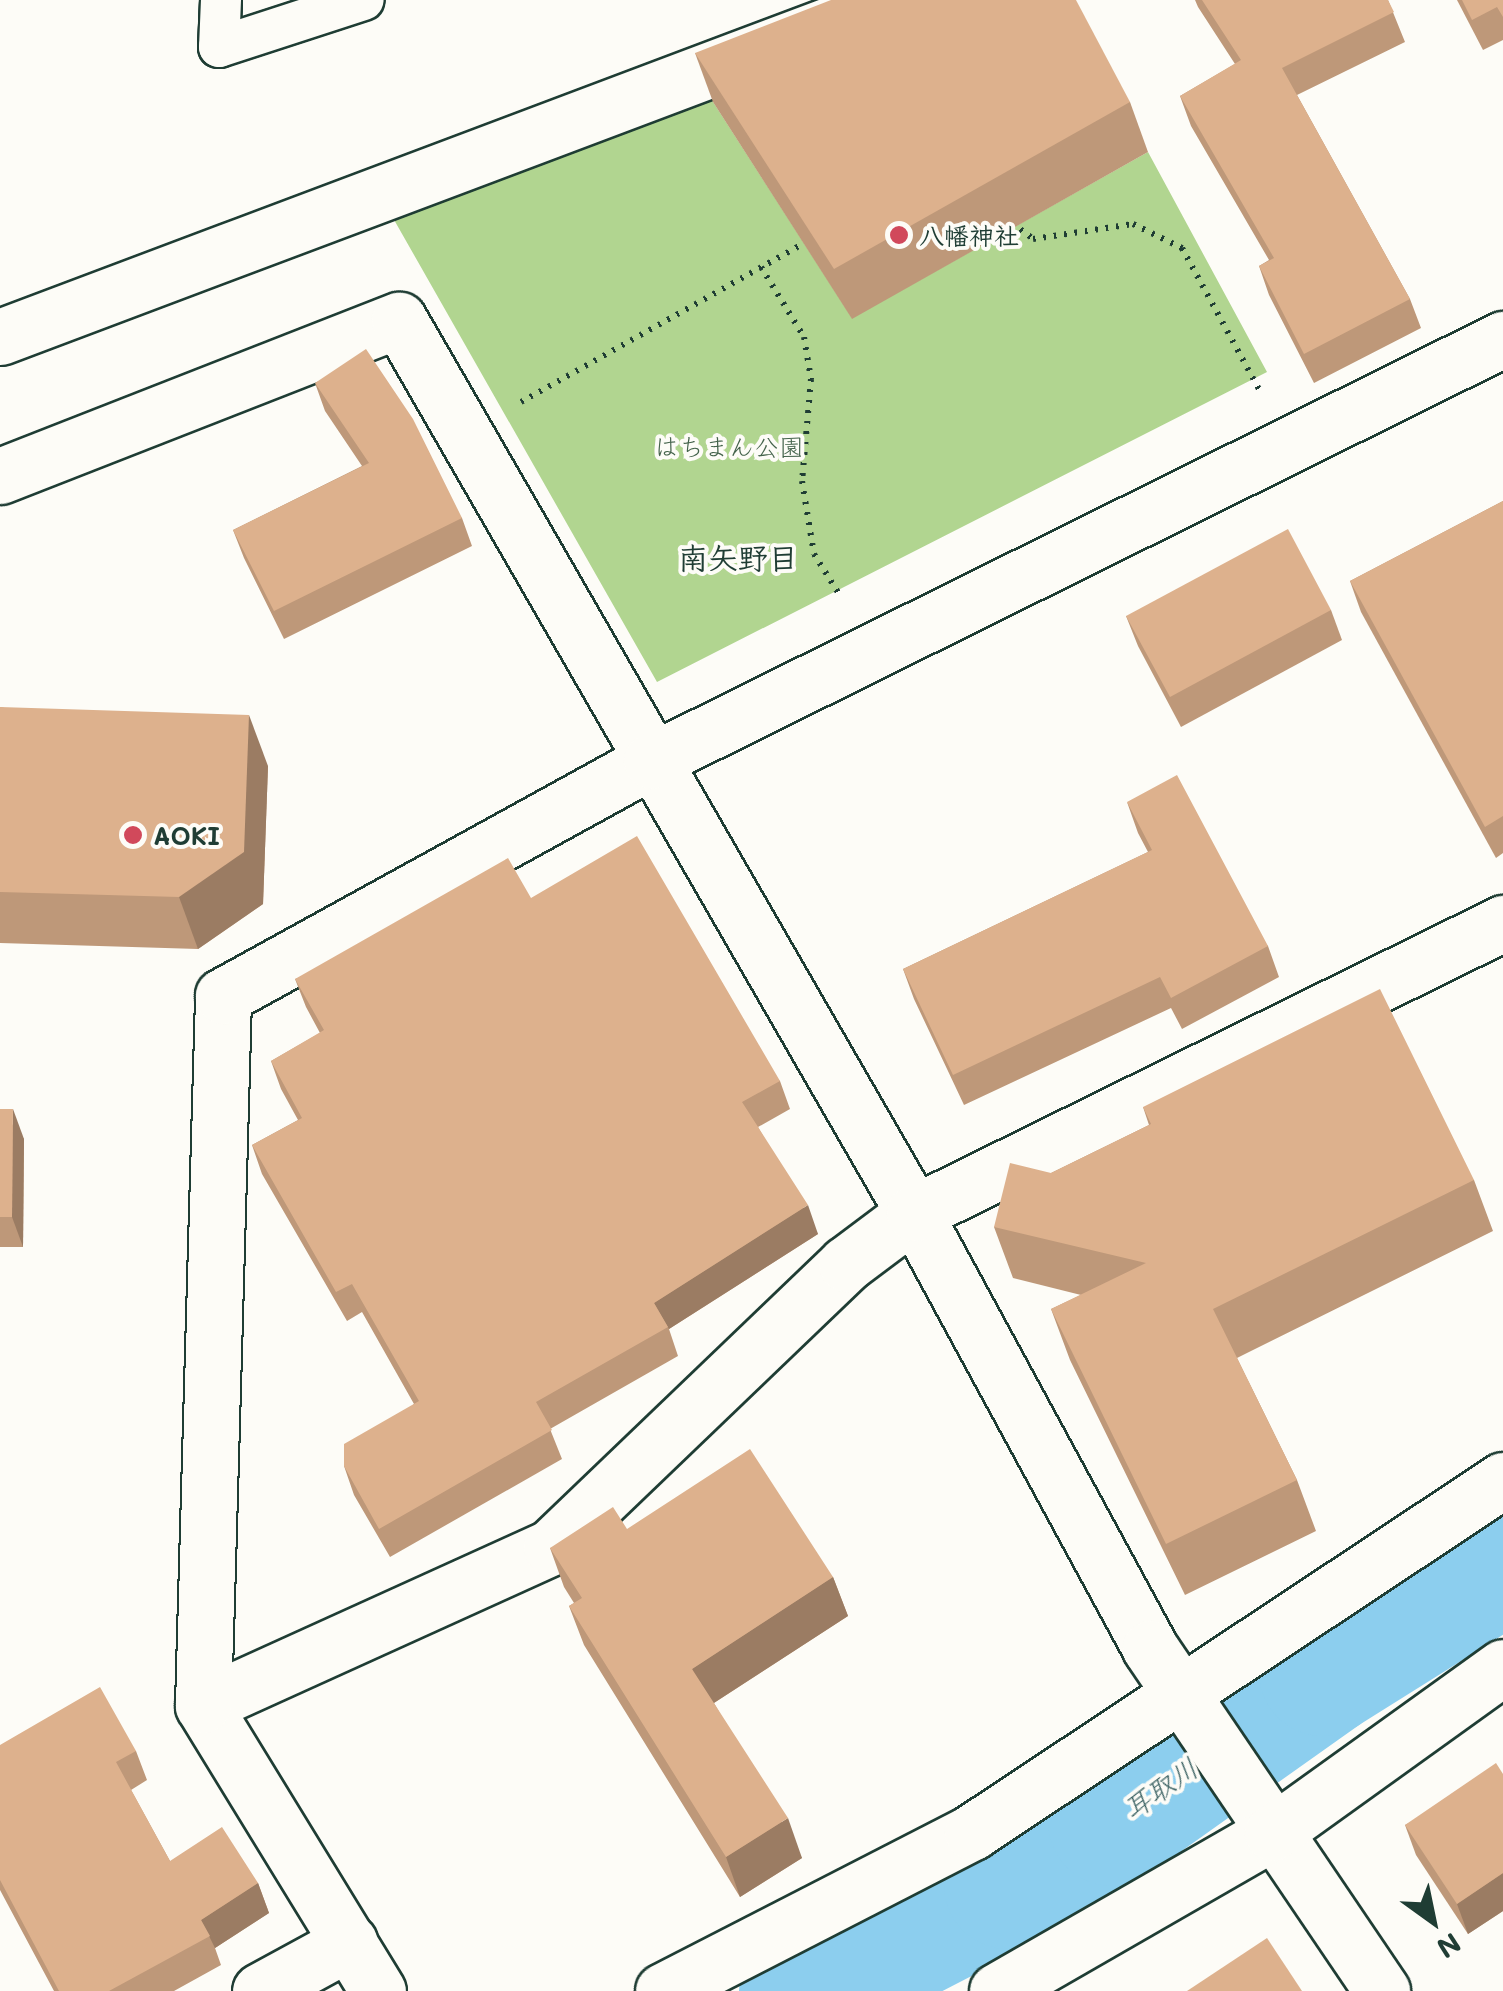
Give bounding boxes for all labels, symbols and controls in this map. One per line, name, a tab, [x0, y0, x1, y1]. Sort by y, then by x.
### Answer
place label: 八幡神社	[919, 220, 1019, 250]
marker: 八幡神社	[888, 224, 910, 246]
park label: はちまん公園	[654, 431, 804, 461]
district label: 南矢野目	[678, 539, 798, 575]
place label: AOKI	[153, 820, 220, 850]
marker: AOKI	[122, 824, 144, 846]
water label: 耳取川	[1116, 1750, 1204, 1826]
north arrow	[1383, 1871, 1483, 1971]
text: N	[1431, 1925, 1468, 1967]

